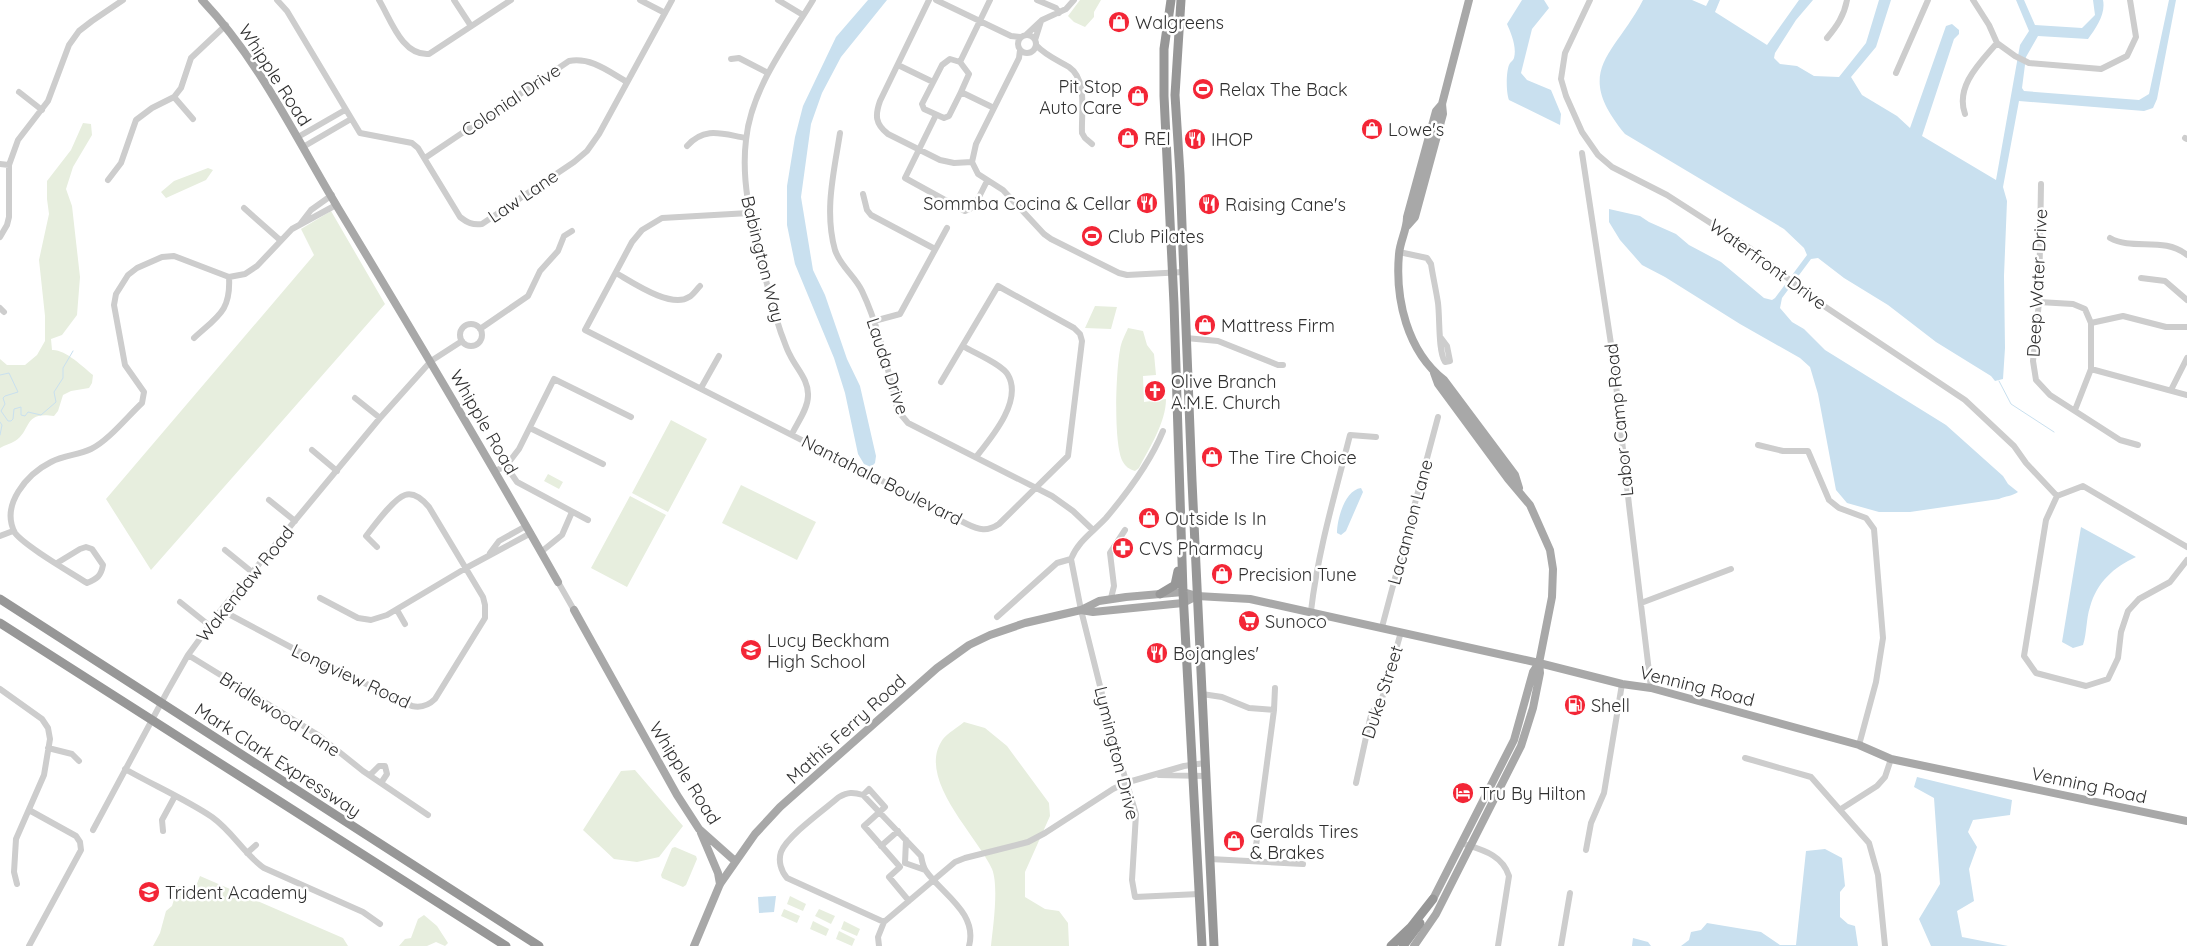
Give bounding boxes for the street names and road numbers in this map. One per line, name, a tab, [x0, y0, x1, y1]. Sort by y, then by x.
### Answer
street label: Whipple Road	[233, 20, 317, 130]
street label: Colonial Drive	[457, 58, 565, 142]
street label: Law Lane	[483, 164, 563, 228]
street label: Babington Way	[736, 193, 790, 325]
street label: Deep Water Drive	[2022, 208, 2052, 358]
street label: Waterfront Drive	[1705, 214, 1831, 314]
street label: Lauda Drive	[862, 315, 914, 417]
street label: Labor Camp Road	[1600, 342, 1638, 498]
street label: Whipple Road	[445, 366, 523, 478]
street label: Nantahala Boulevard	[798, 430, 966, 530]
street label: Lacannon Lane	[1382, 457, 1438, 587]
street label: Wakendaw Road	[191, 521, 299, 647]
street label: Longview Road	[288, 638, 414, 714]
street label: Duke Street	[1356, 642, 1408, 742]
street label: Venning Road	[1637, 661, 1757, 711]
street label: Bridlewood Lane	[215, 666, 345, 762]
street label: Mathis Ferry Road	[781, 669, 911, 789]
street label: Lymington Drive	[1089, 684, 1145, 822]
street label: Mark Clark Expressway	[191, 698, 365, 822]
street label: Whipple Road	[644, 717, 726, 829]
street label: Venning Road	[2029, 762, 2149, 808]

